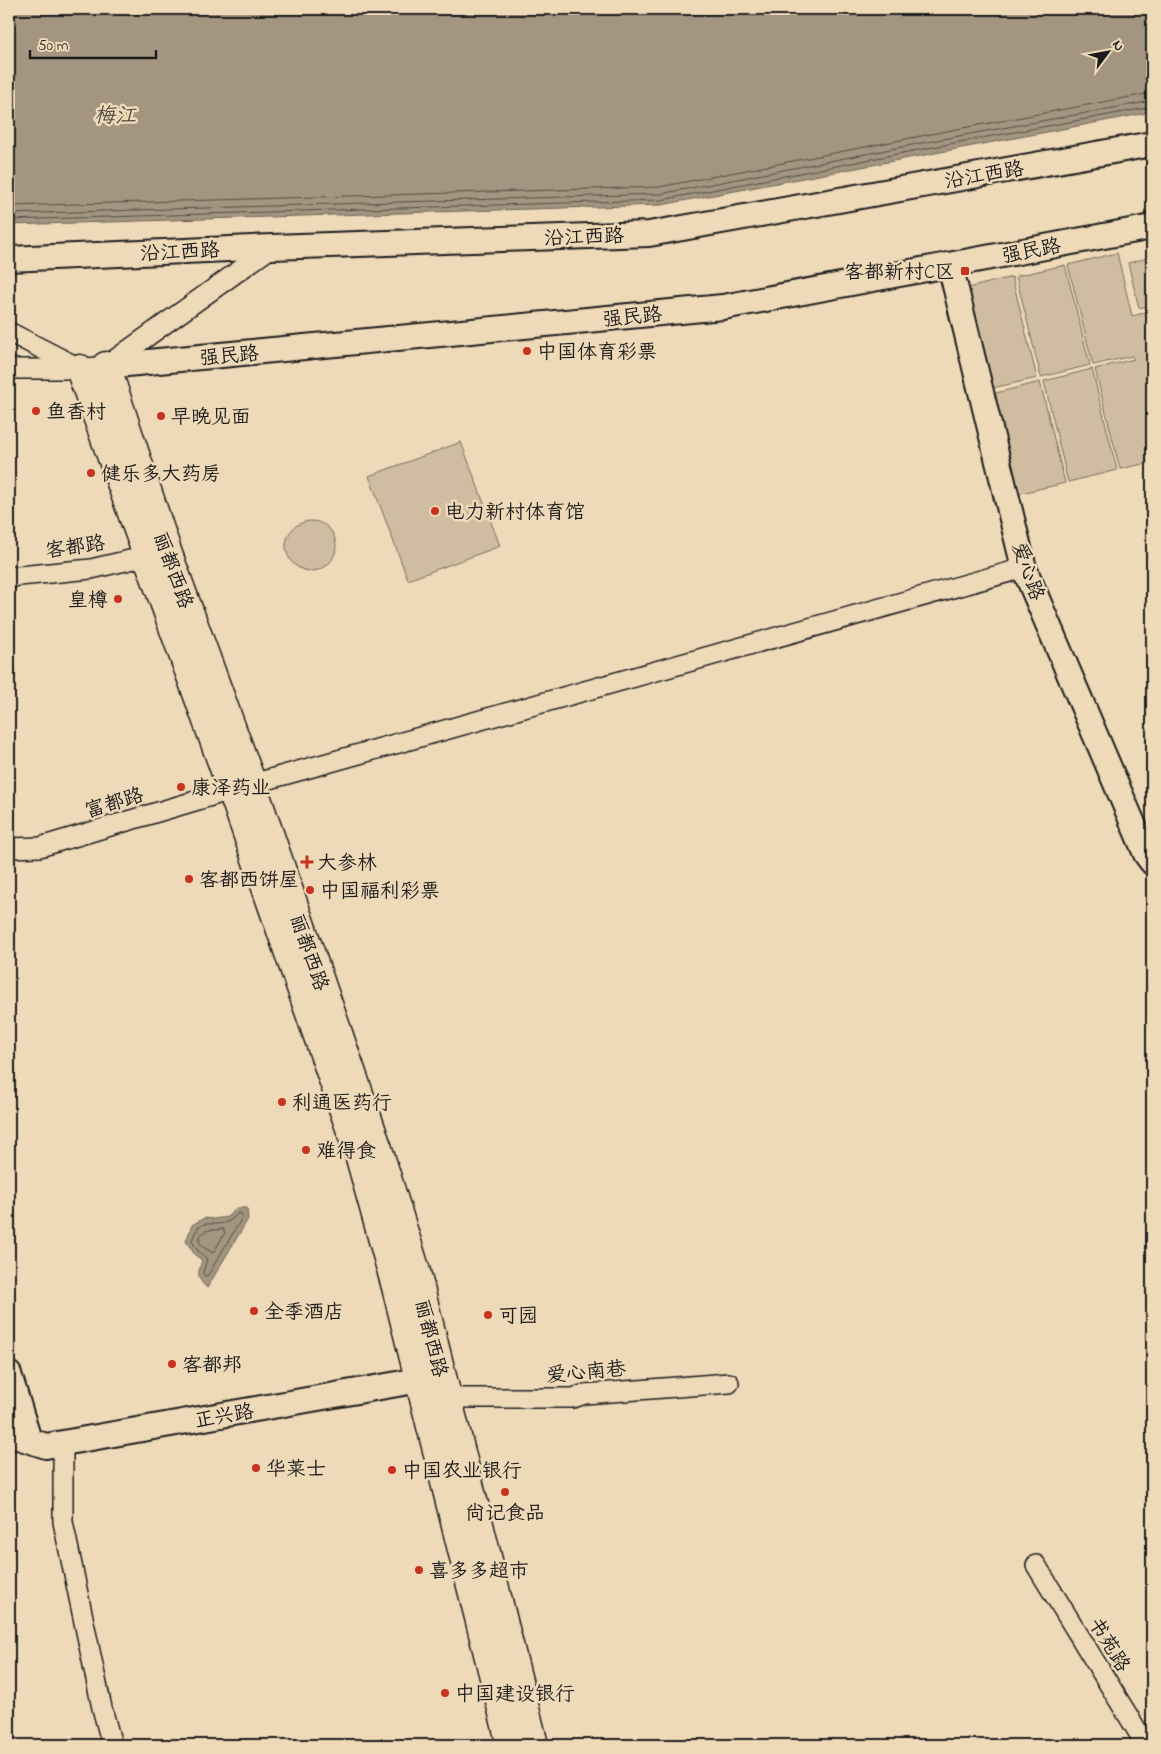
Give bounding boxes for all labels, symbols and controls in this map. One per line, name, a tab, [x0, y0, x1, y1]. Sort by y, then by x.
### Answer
scale bar	[30, 28, 156, 60]
north arrow	[1084, 28, 1134, 78]
text: 50 m	[38, 35, 69, 57]
text: N	[1106, 36, 1129, 55]
water label: 梅江	[94, 102, 137, 132]
street label: 沿江西路	[943, 155, 1027, 198]
street label: 沿江西路	[544, 223, 626, 254]
street label: 强民路	[999, 232, 1065, 272]
street label: 沿江西路	[139, 237, 222, 270]
place label: 客都新村C区	[844, 259, 955, 288]
marker: 客都新村C区	[959, 265, 971, 277]
street label: 强民路	[601, 301, 665, 336]
place label: 中国体育彩票	[537, 339, 657, 368]
street label: 强民路	[198, 340, 261, 375]
marker: 中国体育彩票	[521, 345, 533, 357]
place label: 鱼香村	[46, 399, 106, 428]
place label: 早晚见面	[171, 404, 251, 433]
marker: 鱼香村	[30, 405, 42, 417]
marker: 早晚见面	[155, 410, 167, 422]
place label: 健乐多大药房	[101, 461, 221, 490]
marker: 健乐多大药房	[85, 467, 97, 479]
place label: 电力新村体育馆	[445, 499, 585, 528]
marker: 电力新村体育馆	[429, 505, 441, 517]
street label: 丽都西路	[144, 528, 199, 614]
street label: 客都路	[44, 530, 108, 567]
street label: 爱心路	[1003, 539, 1050, 606]
place label: 皇樽	[68, 587, 108, 616]
marker: 皇樽	[112, 593, 124, 605]
place label: 康泽药业	[191, 775, 271, 804]
street label: 富都路	[82, 781, 149, 827]
marker: 康泽药业	[175, 781, 187, 793]
place label: 大参林	[317, 850, 377, 879]
marker: 大参林	[301, 856, 313, 868]
place label: 客都西饼屋	[199, 867, 299, 896]
marker: 客都西饼屋	[183, 873, 195, 885]
place label: 中国福利彩票	[320, 878, 440, 907]
marker: 中国福利彩票	[304, 884, 316, 896]
street label: 丽都西路	[281, 910, 335, 996]
place label: 利通医药行	[292, 1090, 392, 1119]
marker: 利通医药行	[276, 1096, 288, 1108]
place label: 难得食	[316, 1138, 376, 1167]
marker: 难得食	[300, 1144, 312, 1156]
street label: 丽都西路	[406, 1296, 454, 1382]
place label: 全季酒店	[264, 1299, 344, 1328]
place label: 可园	[498, 1303, 538, 1332]
marker: 全季酒店	[248, 1305, 260, 1317]
marker: 可园	[482, 1309, 494, 1321]
place label: 客都邦	[182, 1352, 242, 1381]
street label: 爱心南巷	[545, 1355, 628, 1391]
marker: 客都邦	[166, 1358, 178, 1370]
street label: 正兴路	[192, 1398, 257, 1437]
place label: 华莱士	[266, 1456, 326, 1485]
place label: 中国农业银行	[402, 1458, 522, 1487]
marker: 华莱士	[250, 1462, 262, 1474]
marker: 中国农业银行	[386, 1464, 398, 1476]
marker: 尚记食品	[499, 1486, 511, 1498]
place label: 尚记食品	[465, 1500, 545, 1529]
place label: 喜多多超市	[429, 1558, 529, 1587]
marker: 喜多多超市	[413, 1564, 425, 1576]
street label: 书苑路	[1080, 1612, 1137, 1679]
place label: 中国建设银行	[455, 1681, 575, 1710]
marker: 中国建设银行	[439, 1687, 451, 1699]

